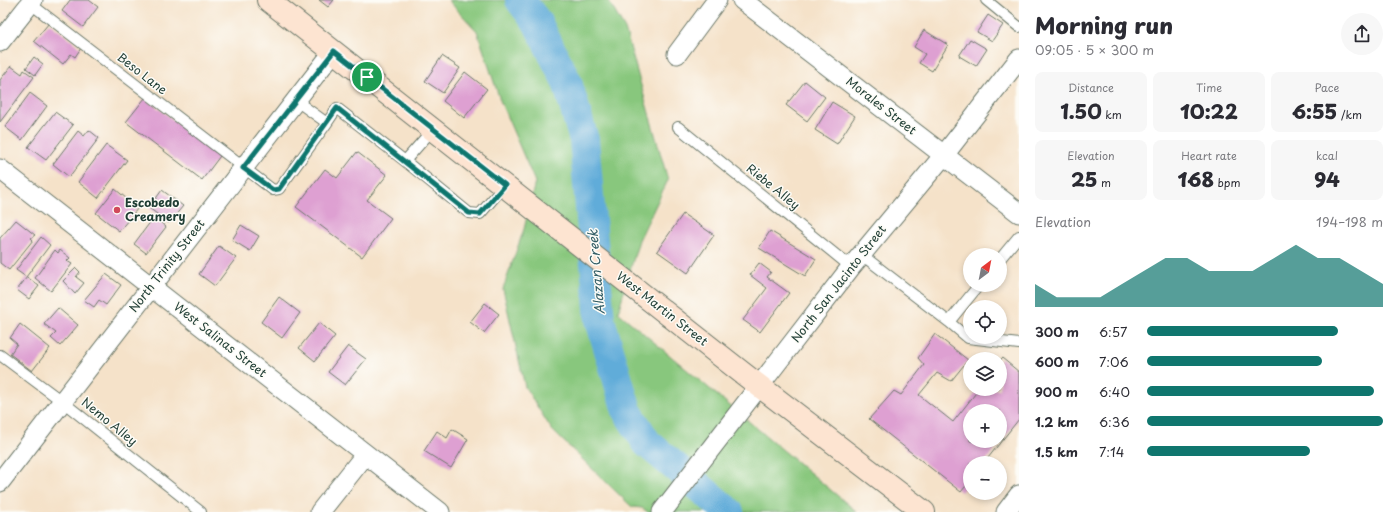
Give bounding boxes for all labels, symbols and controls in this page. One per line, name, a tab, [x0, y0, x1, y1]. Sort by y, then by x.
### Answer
text: Morning run	[1035, 8, 1173, 41]
button: share	[1341, 13, 1383, 55]
text: 09:05 · 5 × 300 m	[1035, 40, 1154, 59]
street label: Beso Lane	[114, 48, 172, 99]
pin	[350, 60, 384, 94]
icon: arrive	[356, 66, 378, 88]
street label: Morales Street	[843, 72, 921, 139]
text: Distance	[1068, 79, 1114, 96]
text: Time	[1196, 79, 1222, 96]
text: Pace	[1315, 79, 1339, 96]
text: 1.50	[1060, 96, 1102, 126]
text: 10:22	[1180, 96, 1238, 126]
text: 6:55	[1292, 96, 1337, 126]
text: km	[1102, 106, 1122, 123]
text: /km	[1337, 106, 1362, 123]
text: Elevation	[1067, 147, 1115, 164]
text: Heart rate	[1181, 147, 1237, 164]
text: kcal	[1316, 147, 1338, 164]
street label: Riebe Alley	[743, 159, 804, 213]
text: 25	[1071, 164, 1098, 194]
text: 168	[1178, 164, 1214, 194]
text: 94	[1314, 164, 1340, 194]
text: m	[1098, 174, 1111, 191]
text: bpm	[1214, 174, 1240, 191]
place label: Escobedo Creamery	[125, 193, 186, 225]
marker: Escobedo Creamery	[112, 205, 122, 215]
text: Elevation	[1035, 212, 1091, 231]
text: 194–198 m	[1316, 212, 1383, 231]
street label: North Trinity Street	[124, 215, 208, 316]
street label: North San Jacinto Street	[787, 221, 890, 346]
water label: Alazan Creek	[582, 228, 609, 315]
north arrow	[963, 248, 1007, 292]
map controls	[963, 248, 1007, 500]
street label: West Martin Street	[613, 267, 712, 350]
street label: West Salinas Street	[170, 297, 271, 381]
button: locate	[963, 300, 1007, 344]
text: 300 m	[1035, 322, 1079, 341]
text: 6:57	[1099, 322, 1127, 341]
button: layers	[963, 352, 1007, 396]
text: 600 m	[1035, 352, 1079, 371]
text: 7:06	[1099, 352, 1129, 371]
text: 900 m	[1035, 382, 1078, 401]
text: 6:40	[1099, 382, 1130, 401]
street label: Nemo Alley	[78, 393, 142, 450]
button: +	[963, 404, 1007, 448]
text: 1.2 km	[1035, 412, 1078, 431]
text: 6:36	[1099, 412, 1130, 431]
text: 1.5 km	[1035, 442, 1078, 461]
text: 7:14	[1099, 442, 1124, 461]
button: −	[963, 456, 1007, 500]

